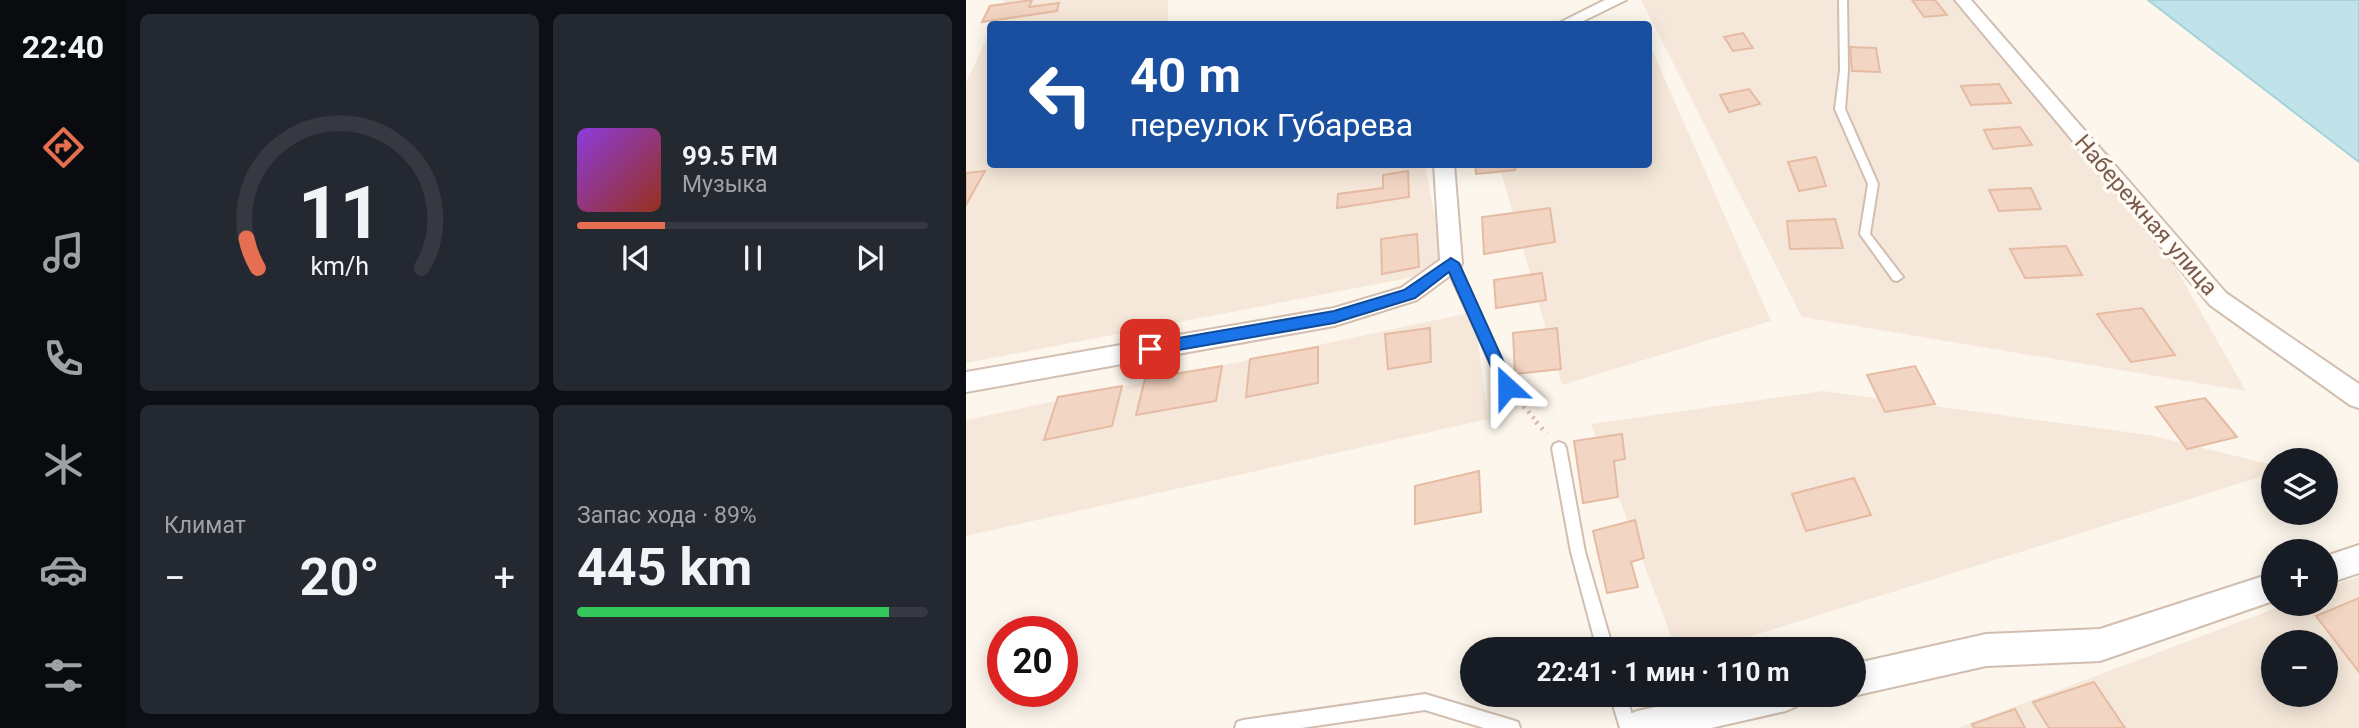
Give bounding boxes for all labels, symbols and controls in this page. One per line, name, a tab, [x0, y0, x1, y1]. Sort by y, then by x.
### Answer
text: 22:40	[22, 28, 104, 66]
text: 40 m	[1130, 47, 1241, 104]
icon: left	[1015, 49, 1106, 140]
text: переулок Губарева	[1130, 106, 1413, 144]
icon: directions	[39, 123, 88, 172]
street label: Набережная улица	[2069, 129, 2223, 301]
text: 99.5 FM	[682, 141, 778, 171]
text: 11	[298, 171, 381, 257]
text: Музыка	[682, 171, 767, 198]
icon: music	[39, 228, 88, 277]
icon: previous	[617, 239, 655, 277]
icon: pause	[734, 239, 772, 277]
icon: next	[851, 239, 889, 277]
text: km/h	[310, 252, 369, 281]
pin	[1120, 319, 1180, 379]
icon: arrive	[1131, 330, 1169, 368]
icon: phone	[39, 334, 88, 383]
position arrow	[1470, 350, 1544, 424]
icon: climate	[39, 440, 88, 489]
map controls	[2261, 448, 2338, 707]
button: layers	[2261, 448, 2338, 525]
text: Запас хода · 89%	[577, 502, 757, 529]
text: Климат	[164, 512, 246, 539]
text: 445 km	[577, 537, 752, 598]
button: +	[2261, 539, 2338, 616]
icon: car	[39, 545, 88, 594]
text: 20°	[300, 547, 380, 608]
text: −	[164, 556, 186, 600]
text: +	[493, 556, 515, 600]
speed limit sign: 20	[987, 616, 1078, 707]
button: −	[2261, 630, 2338, 707]
icon: filters	[39, 651, 88, 700]
text: 22:41 · 1 мин · 110 m	[1537, 657, 1789, 687]

